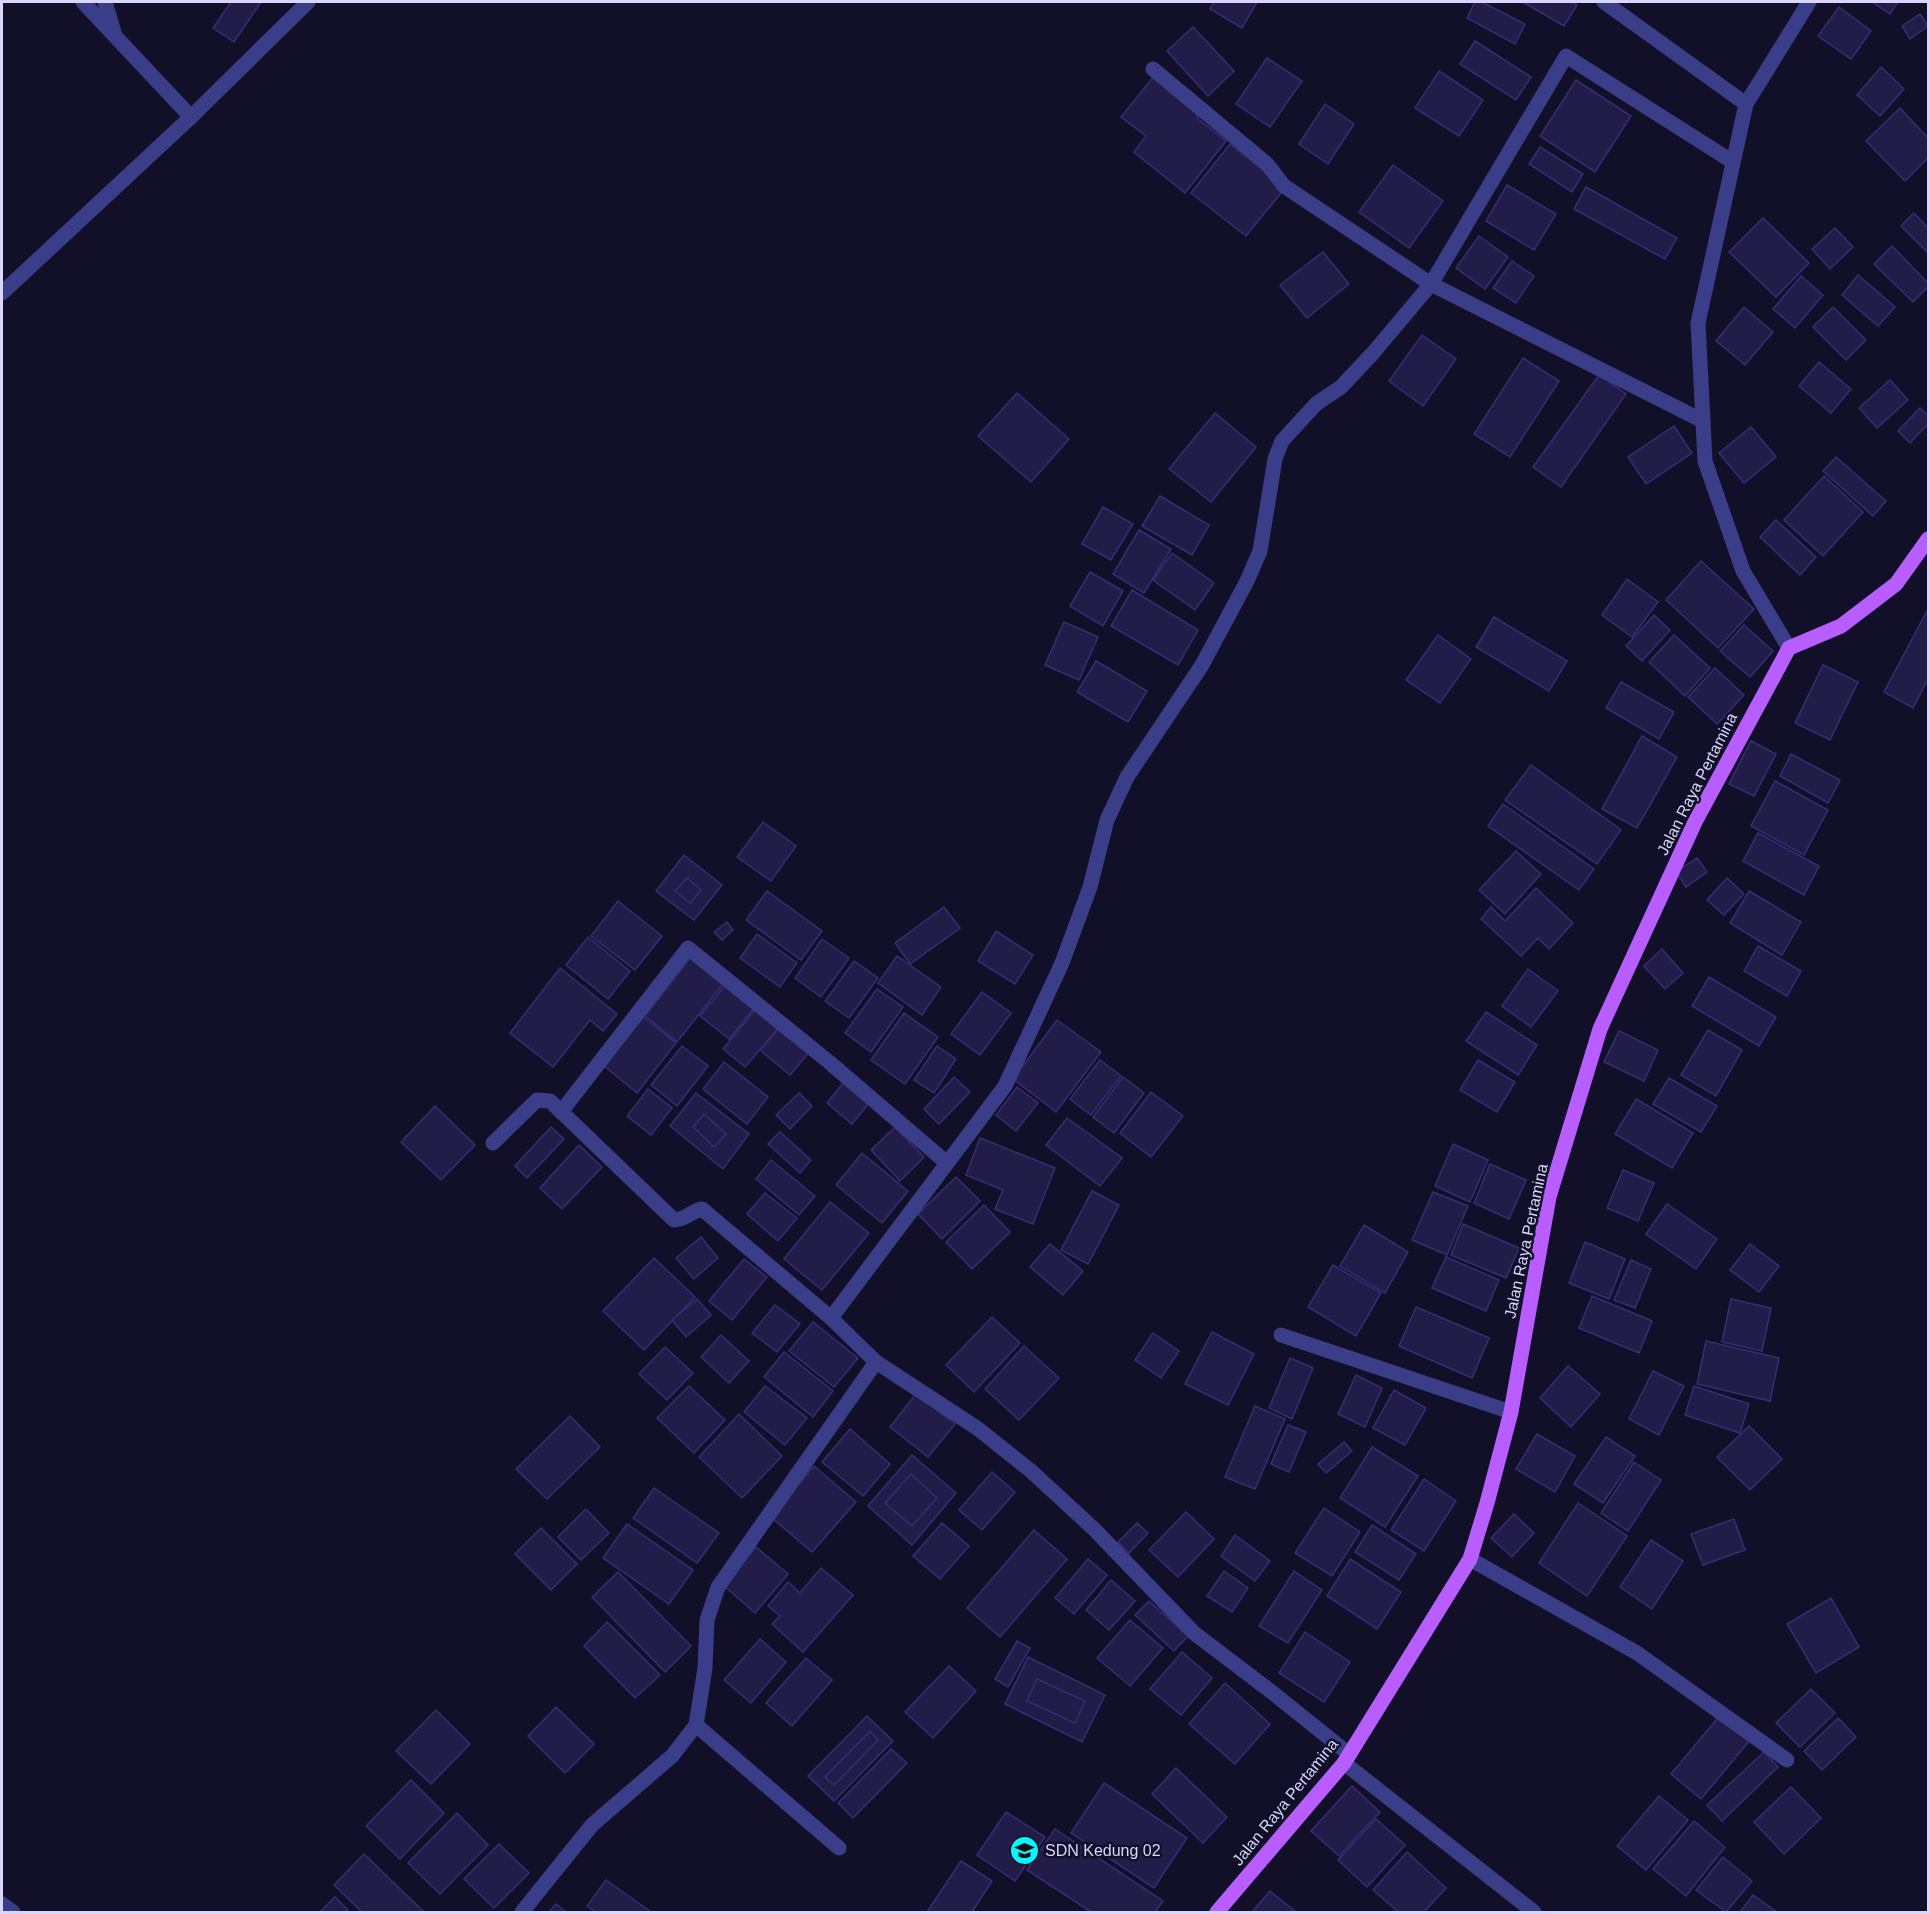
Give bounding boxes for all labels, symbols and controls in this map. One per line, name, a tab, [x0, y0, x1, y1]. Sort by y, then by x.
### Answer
street label: Jalan Raya Pertamina	[1654, 710, 1740, 858]
street label: Jalan Raya Pertamina	[1501, 1162, 1551, 1320]
street label: Jalan Raya Pertamina	[1229, 1735, 1341, 1869]
school or university icon: SDN Kedung 02	[1008, 1834, 1040, 1866]
place label: SDN Kedung 02	[1045, 1842, 1161, 1859]

